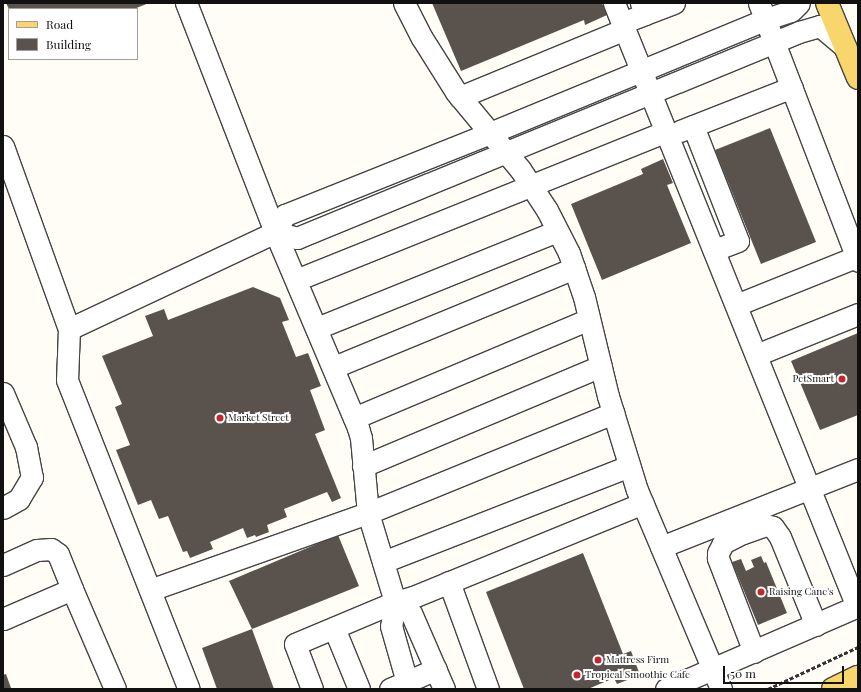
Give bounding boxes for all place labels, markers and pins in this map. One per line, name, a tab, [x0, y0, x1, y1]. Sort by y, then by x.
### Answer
place label: PetSmart	[792, 373, 834, 385]
marker: PetSmart	[837, 374, 847, 384]
place label: Market Street	[228, 412, 289, 424]
marker: Market Street	[215, 413, 225, 423]
place label: Raising Cane's	[769, 586, 834, 598]
marker: Raising Cane's	[756, 587, 766, 597]
place label: Mattress Firm	[606, 654, 669, 666]
marker: Mattress Firm	[593, 655, 603, 665]
place label: Tropical Smoothie Cafe	[585, 669, 690, 681]
marker: Tropical Smoothie Cafe	[572, 670, 582, 680]

